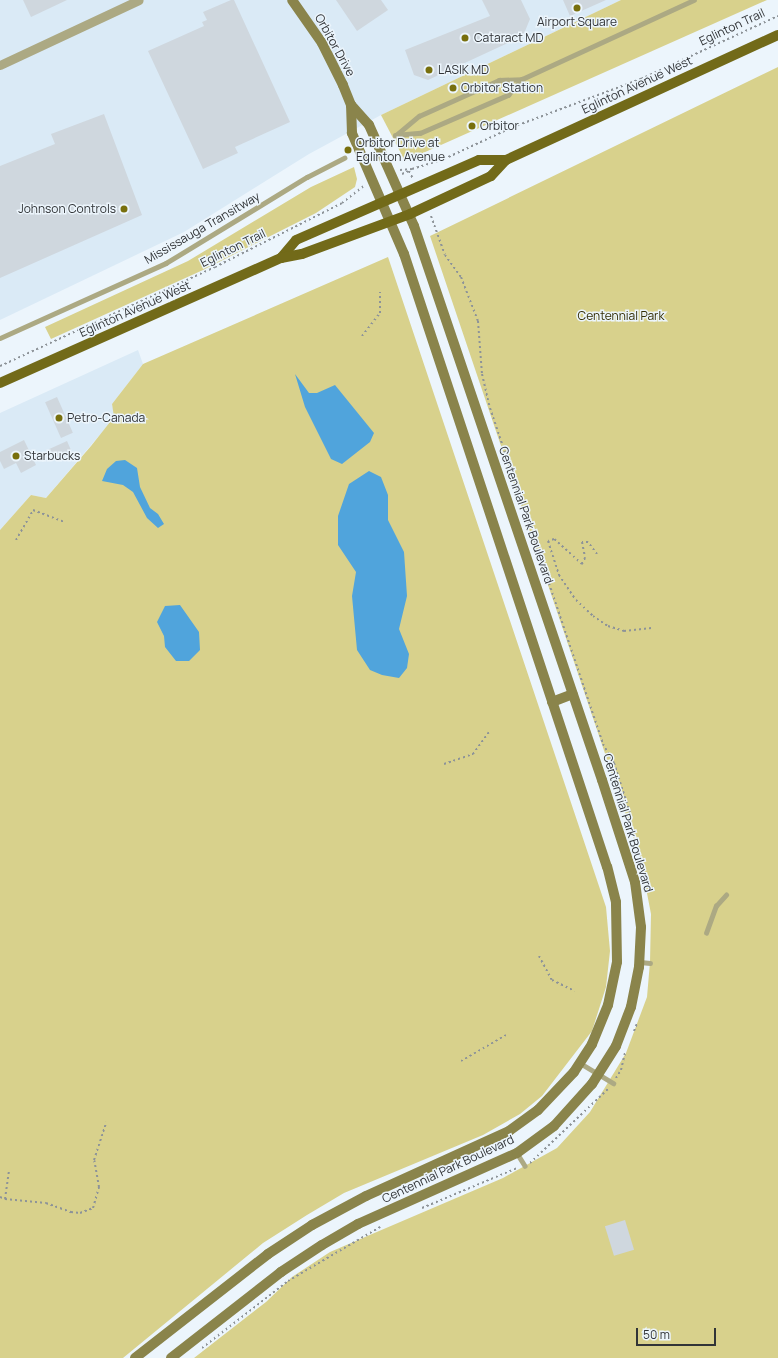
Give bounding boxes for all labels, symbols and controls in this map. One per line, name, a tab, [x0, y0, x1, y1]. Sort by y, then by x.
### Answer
marker: Airport Square	[572, 3, 582, 13]
street label: Eglinton Trail	[697, 6, 767, 48]
street label: Orbitor Drive	[312, 11, 358, 79]
place label: Airport Square	[537, 15, 617, 29]
place label: Cataract MD	[474, 31, 543, 45]
marker: Cataract MD	[459, 32, 471, 44]
street label: Eglinton Avenue West	[580, 53, 694, 117]
place label: LASIK MD	[438, 63, 489, 77]
marker: LASIK MD	[423, 64, 435, 76]
place label: Orbitor Station	[461, 81, 543, 95]
marker: Orbitor Station	[448, 83, 458, 93]
place label: Orbitor	[480, 119, 519, 133]
marker: Orbitor	[467, 121, 477, 131]
place label: Orbitor Drive at Eglinton Avenue	[356, 136, 445, 164]
marker: Orbitor Drive at Eglinton Avenue	[343, 145, 353, 155]
street label: Mississauga Transitway	[142, 189, 262, 267]
place label: Johnson Controls	[18, 202, 116, 216]
marker: Johnson Controls	[119, 204, 129, 214]
street label: Eglinton Trail	[198, 226, 268, 270]
street label: Eglinton Avenue West	[77, 278, 193, 340]
park label: Centennial Park	[578, 309, 664, 323]
place label: Petro-Canada	[67, 411, 145, 425]
marker: Petro-Canada	[54, 413, 64, 423]
street label: Centennial Park Boulevard	[496, 445, 556, 585]
place label: Starbucks	[24, 449, 80, 463]
marker: Starbucks	[11, 451, 21, 461]
street label: Centennial Park Boulevard	[600, 752, 656, 894]
street label: Centennial Park Boulevard	[380, 1132, 516, 1206]
scale bar	[638, 1320, 718, 1346]
text: 50 m	[643, 1326, 670, 1343]

